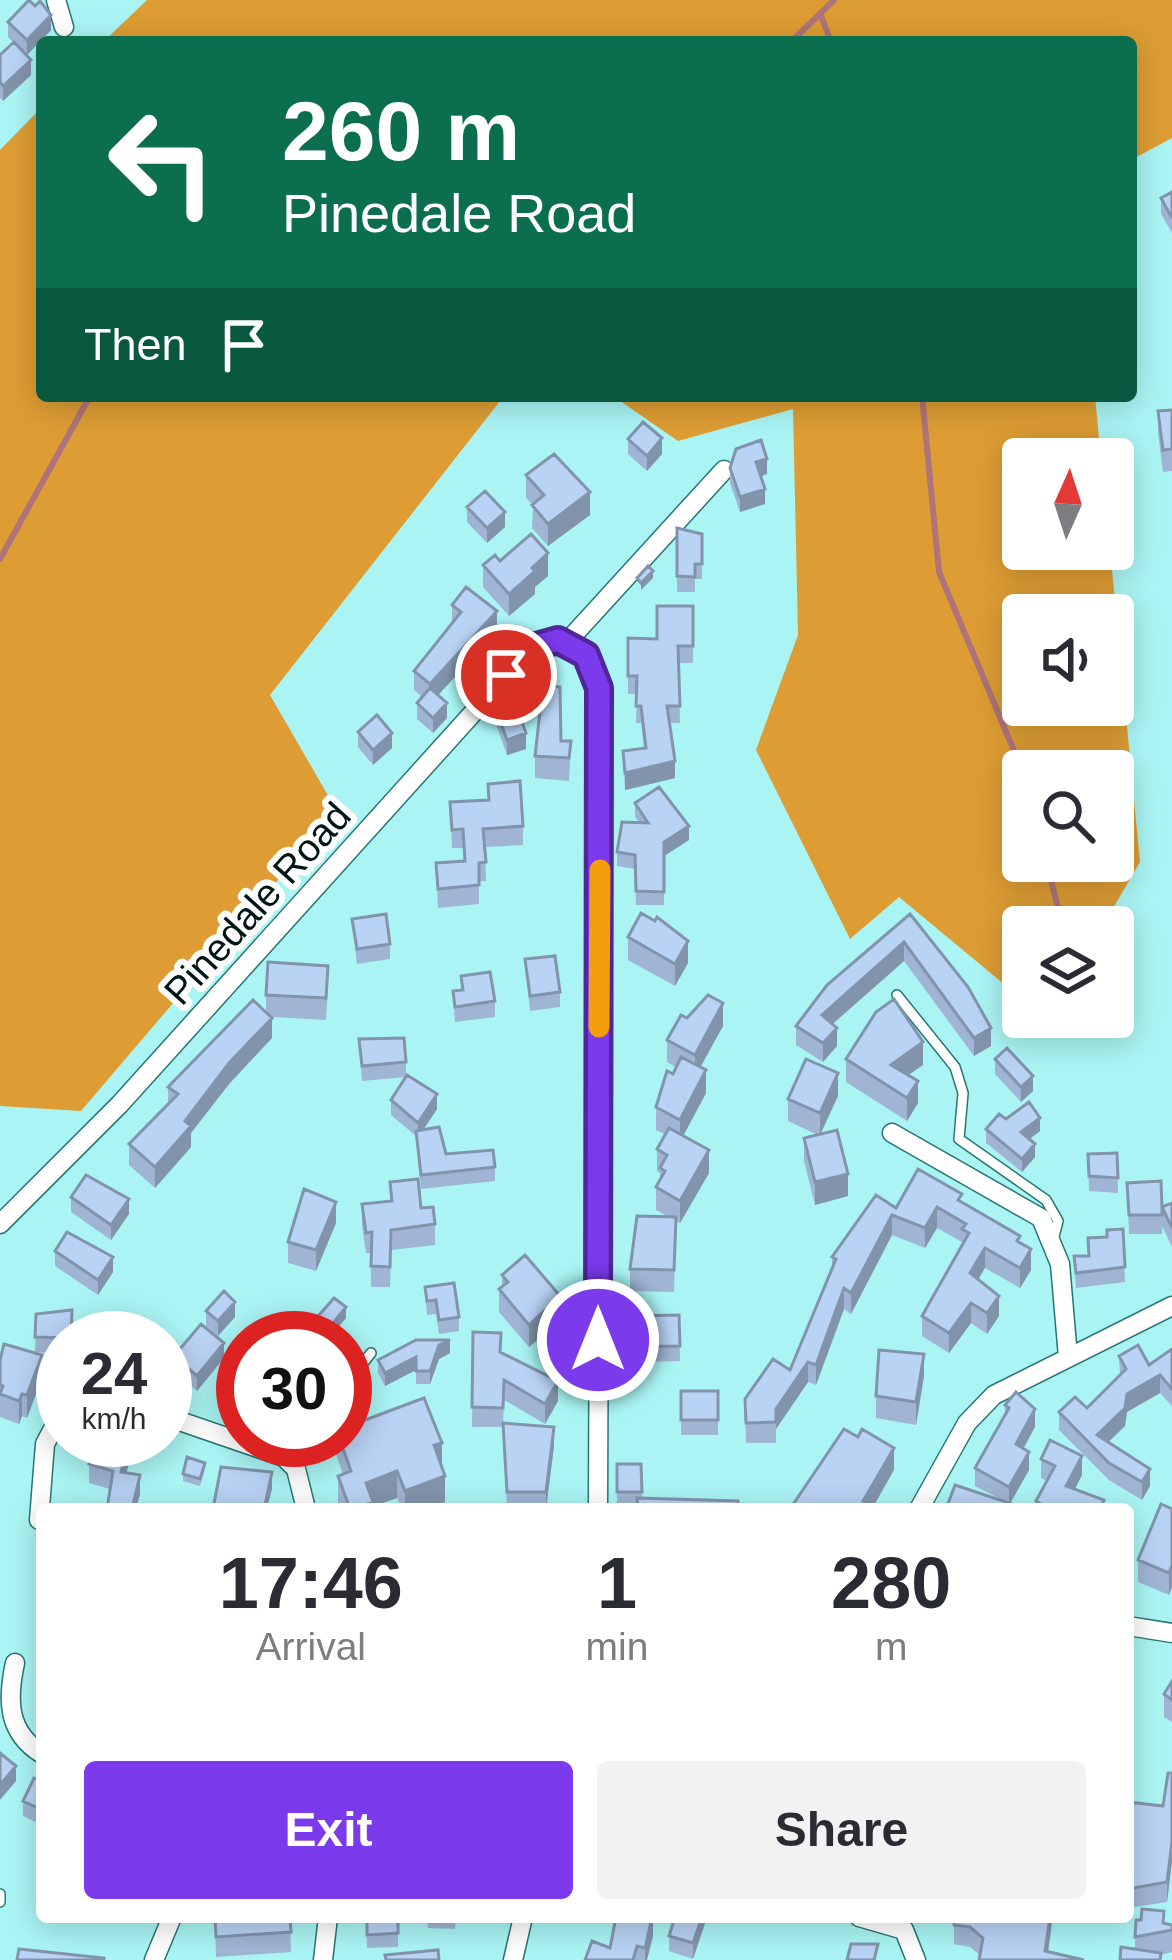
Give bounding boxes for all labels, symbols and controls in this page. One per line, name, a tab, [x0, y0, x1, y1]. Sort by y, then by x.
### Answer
icon: left	[84, 84, 240, 240]
text: 260 m	[282, 84, 520, 178]
text: Pinedale Road	[282, 183, 636, 243]
icon: arrive	[211, 312, 277, 378]
text: Then	[84, 319, 187, 370]
north arrow	[1002, 438, 1134, 570]
map controls	[1002, 438, 1134, 1038]
button: sound	[1002, 594, 1134, 726]
pin	[455, 624, 557, 726]
icon: arrive	[473, 642, 539, 708]
button: search	[1002, 750, 1134, 882]
street label: Pinedale Road	[156, 794, 359, 1013]
button: layers	[1002, 906, 1134, 1038]
position arrow	[535, 1277, 661, 1403]
speed limit sign: 30	[216, 1311, 372, 1467]
text: 24	[81, 1340, 147, 1407]
text: km/h	[81, 1402, 147, 1435]
text: 17:46	[219, 1543, 403, 1623]
text: 1	[597, 1543, 637, 1623]
text: 280	[831, 1543, 951, 1623]
text: Arrival	[256, 1625, 366, 1668]
text: min	[586, 1625, 648, 1668]
text: m	[875, 1625, 907, 1668]
button: Exit	[84, 1761, 573, 1899]
button: Share	[597, 1761, 1086, 1899]

